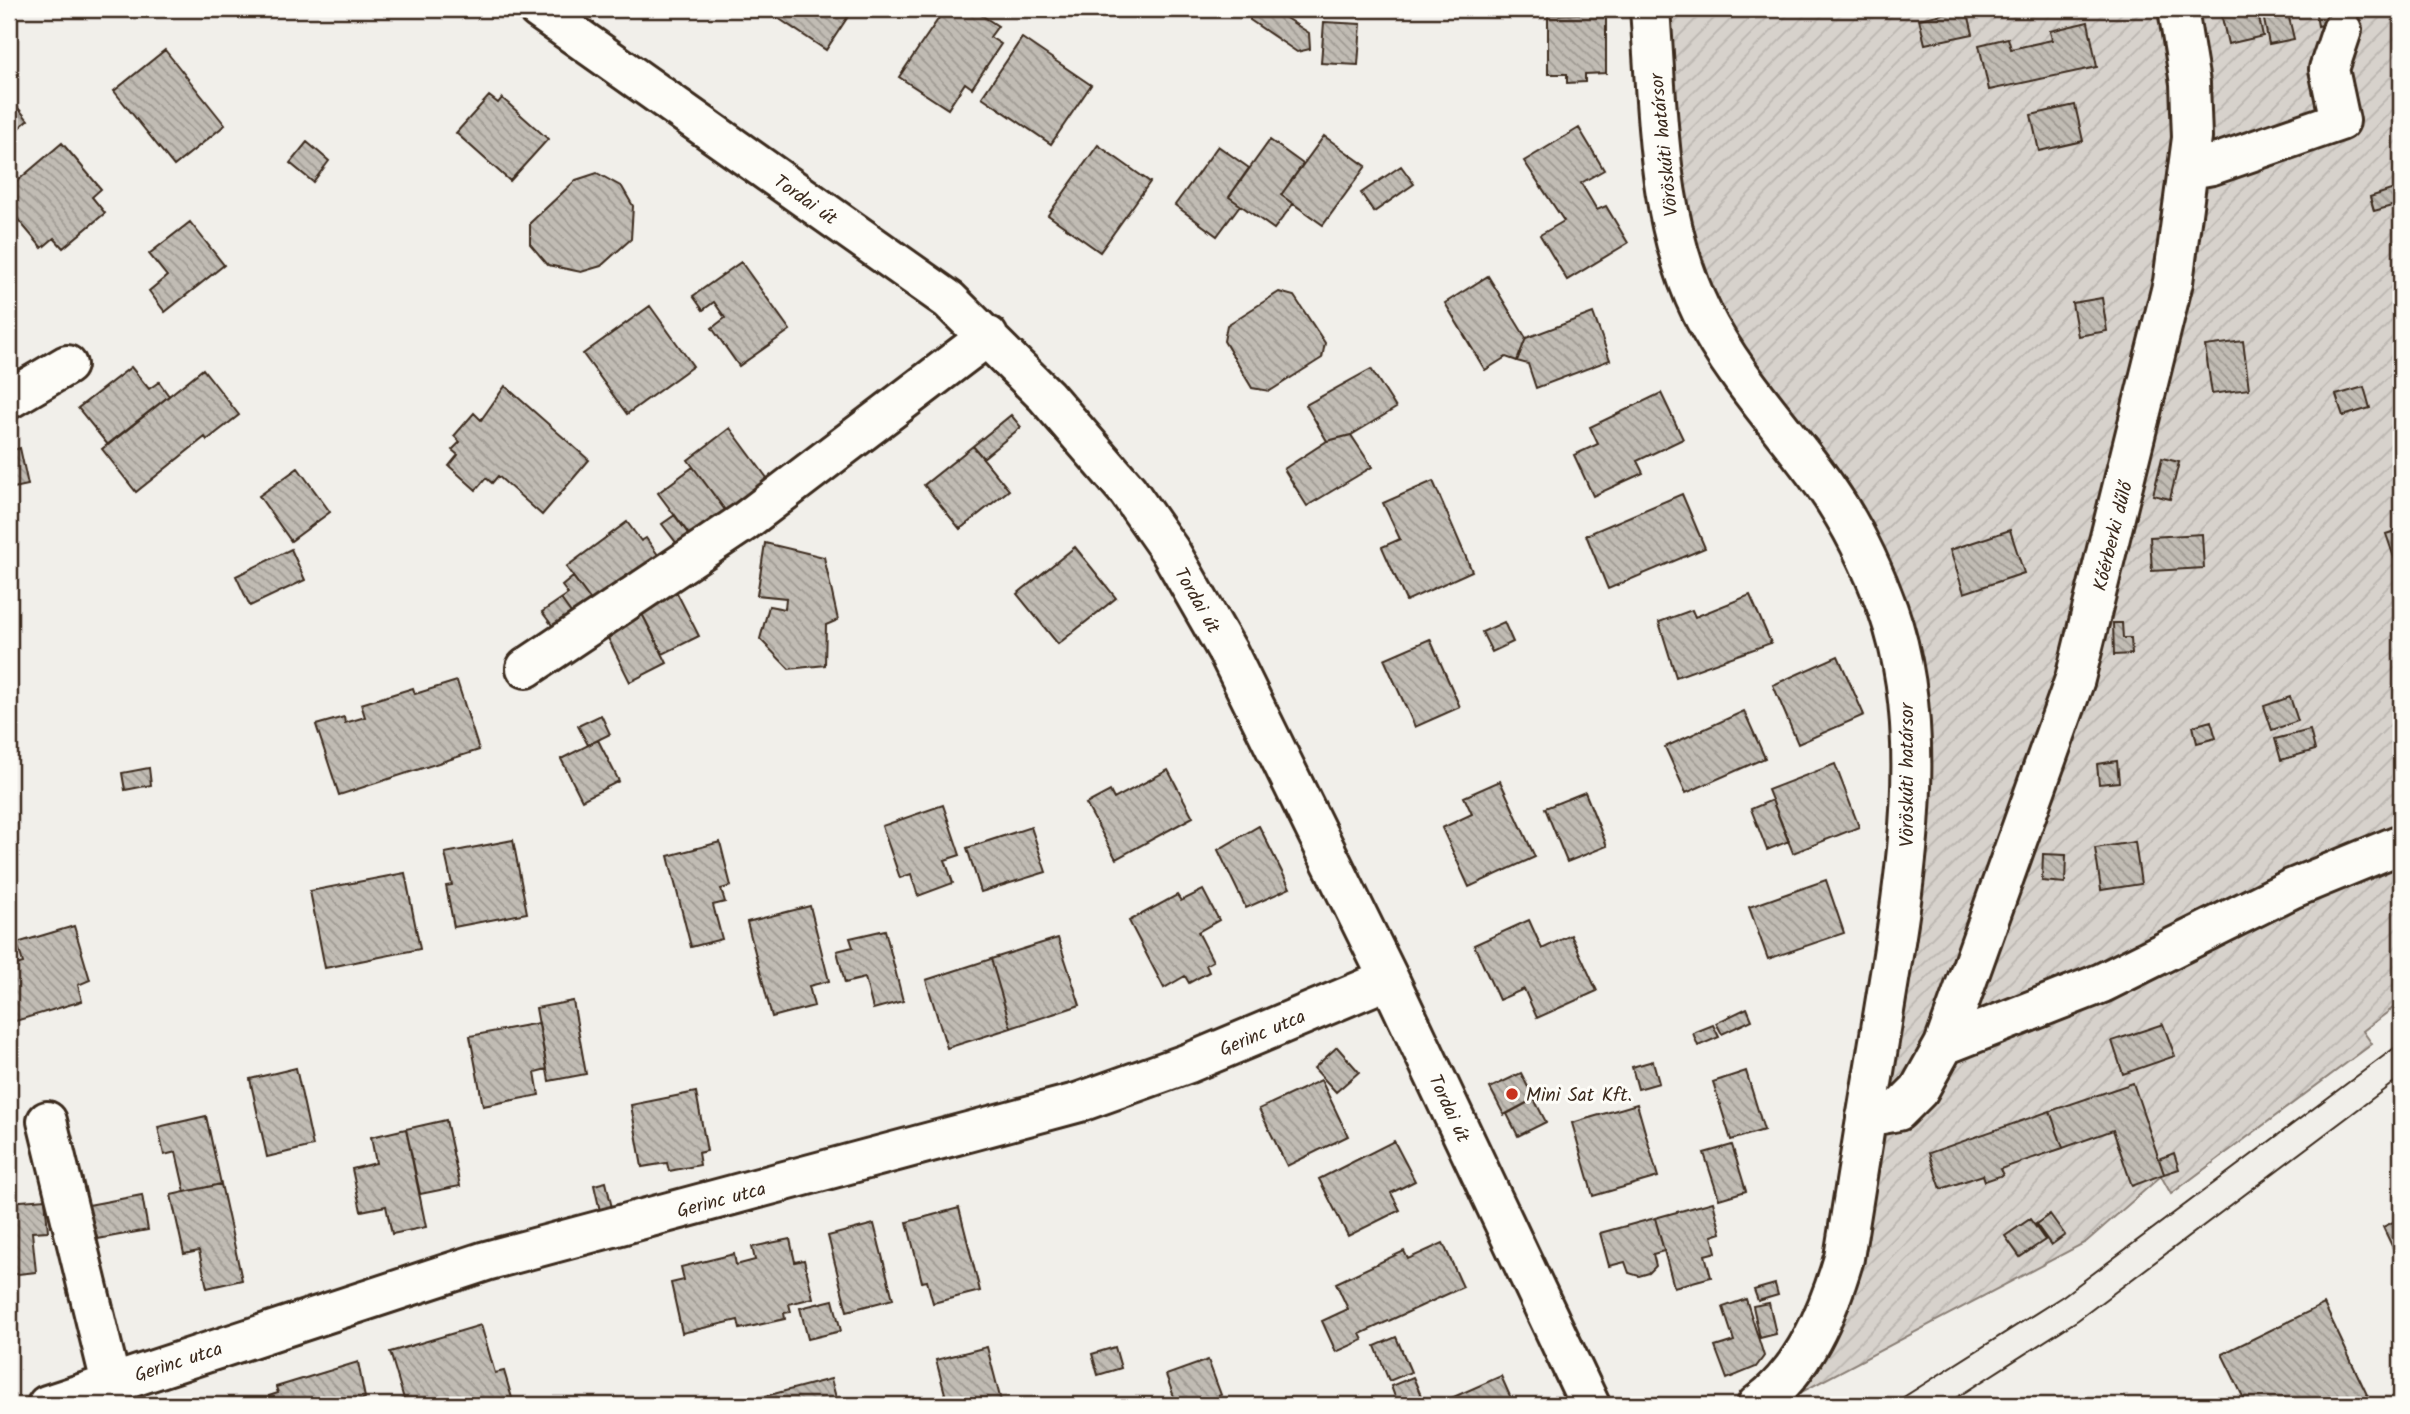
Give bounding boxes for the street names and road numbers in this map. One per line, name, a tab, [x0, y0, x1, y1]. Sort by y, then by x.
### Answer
street label: Vöröskúti határsor	[1642, 70, 1687, 218]
street label: Tordai út	[767, 168, 843, 234]
street label: Kőérberki dűlő	[2086, 477, 2142, 595]
street label: Tordai út	[1165, 562, 1228, 640]
street label: Vöröskúti határsor	[1893, 701, 1923, 847]
street label: Gerinc utca	[1215, 1002, 1311, 1065]
street label: Tordai út	[1419, 1070, 1477, 1148]
street label: Gerinc utca	[674, 1175, 769, 1227]
street label: Gerinc utca	[131, 1335, 227, 1391]

